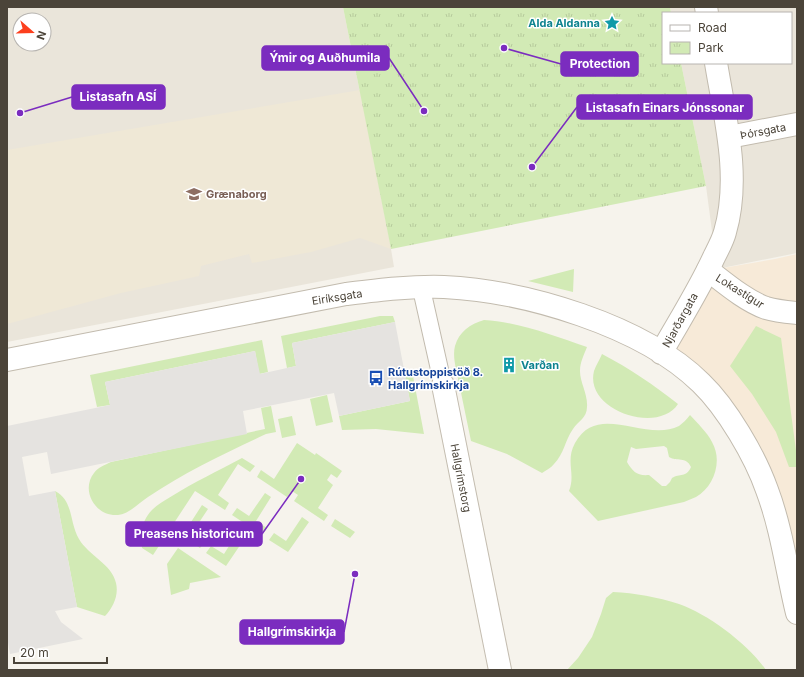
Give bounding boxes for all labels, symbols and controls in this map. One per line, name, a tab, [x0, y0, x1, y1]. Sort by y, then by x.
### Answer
north arrow	[12, 12, 52, 52]
legend	[662, 12, 792, 64]
place icon: Alda Aldanna	[603, 14, 621, 32]
place label: Alda Aldanna	[528, 16, 600, 30]
text: Road	[698, 20, 727, 35]
text: N	[33, 29, 49, 42]
text: Park	[698, 40, 724, 55]
callout: Ýmir og Auðhumila	[262, 46, 389, 70]
text: Ýmir og Auðhumila	[270, 50, 381, 65]
callout: Protection	[561, 52, 638, 76]
text: Protection	[570, 56, 630, 71]
callout: Listasafn ASÍ	[72, 85, 165, 109]
text: Listasafn ASÍ	[80, 89, 157, 104]
callout: Listasafn Einars Jónssonar	[577, 95, 752, 119]
text: Listasafn Einars Jónssonar	[586, 100, 744, 115]
street label: Þórsgata	[739, 120, 787, 142]
school or university icon: Grænaborg	[185, 185, 203, 203]
place label: Grænaborg	[206, 187, 267, 201]
street label: Lokastígur	[713, 271, 767, 311]
street label: Eiríksgata	[311, 286, 363, 308]
street label: Njarðargata	[659, 290, 701, 350]
building icon: Varðan	[500, 356, 518, 374]
place label: Varðan	[521, 358, 559, 372]
place label: Rútustoppistöð 8. Hallgrímskirkja	[388, 365, 483, 392]
bus stop icon: Rútustoppistöð 8. Hallgrímskirkja	[367, 369, 385, 387]
street label: Hallgrímstorg	[447, 442, 475, 514]
callout: Preasens historicum	[126, 522, 262, 546]
text: Preasens historicum	[134, 526, 254, 541]
callout: Hallgrímskirkja	[240, 620, 344, 644]
text: Hallgrímskirkja	[248, 624, 336, 639]
scale bar	[14, 639, 107, 665]
text: 20 m	[20, 645, 49, 660]

